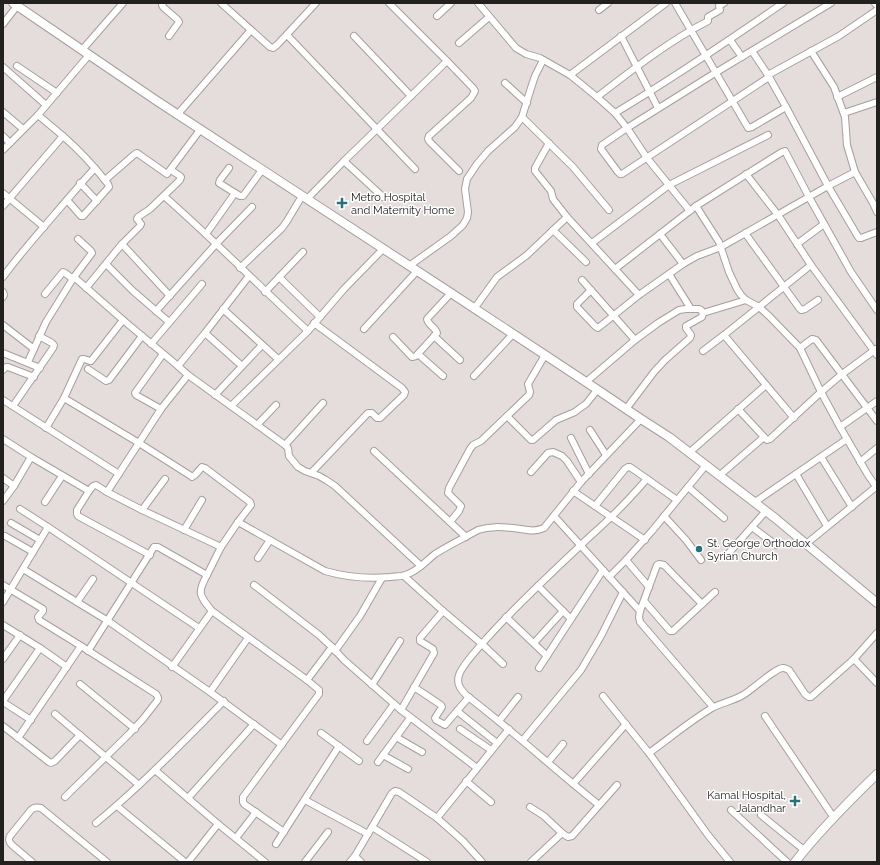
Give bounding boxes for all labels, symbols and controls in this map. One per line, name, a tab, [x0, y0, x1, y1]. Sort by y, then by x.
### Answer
place label: Metro Hospital and Maternity Home	[351, 191, 455, 217]
marker: Metro Hospital and Maternity Home	[336, 197, 348, 209]
place label: St. George Orthodox Syrian Church	[707, 537, 811, 563]
marker: St. George Orthodox Syrian Church	[694, 544, 704, 554]
place label: Kamal Hospital, Jalandhar	[707, 789, 786, 815]
marker: Kamal Hospital, Jalandhar	[789, 795, 801, 807]

